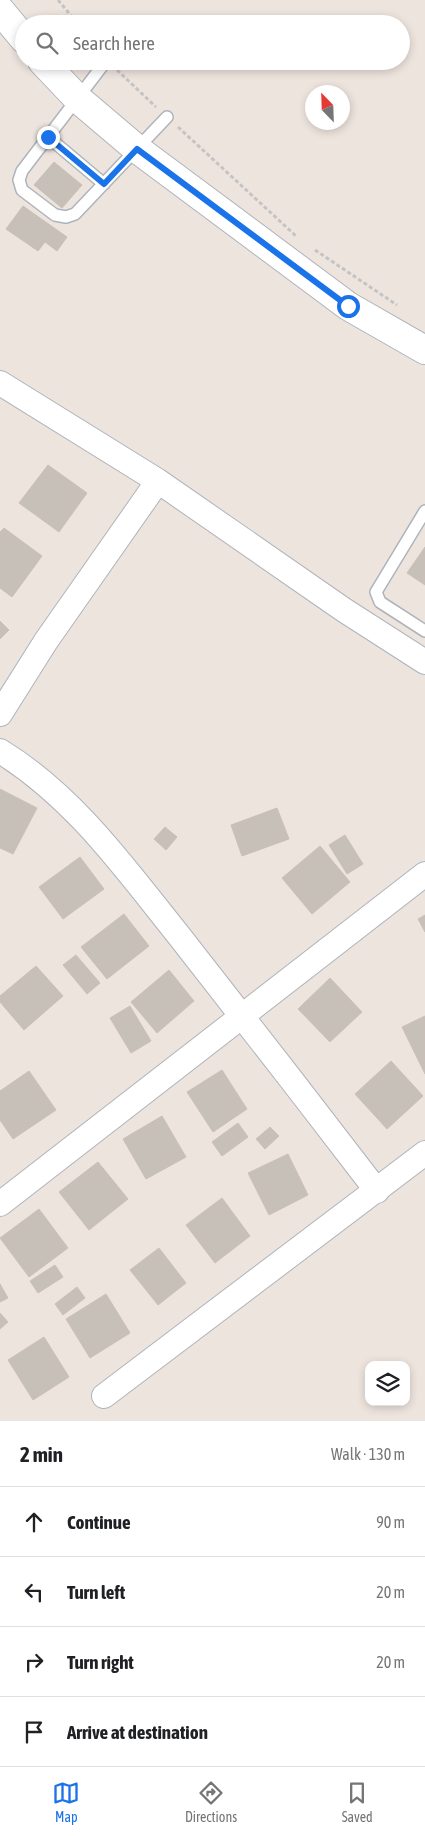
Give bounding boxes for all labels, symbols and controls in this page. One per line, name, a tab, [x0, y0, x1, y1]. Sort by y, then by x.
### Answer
search box	[15, 15, 410, 70]
icon: search	[33, 29, 61, 57]
text: Search here	[73, 32, 155, 54]
north arrow	[305, 85, 350, 130]
route end	[37, 126, 60, 149]
route start	[337, 295, 360, 318]
map controls	[365, 1361, 410, 1406]
button: layers	[365, 1361, 410, 1406]
text: 2 min	[20, 1442, 63, 1466]
text: Walk · 130 m	[331, 1445, 405, 1463]
icon: ahead	[20, 1508, 48, 1536]
text: Continue	[67, 1511, 131, 1533]
text: 90 m	[376, 1513, 405, 1531]
icon: left	[20, 1578, 48, 1606]
text: Turn left	[67, 1581, 125, 1603]
text: 20 m	[376, 1583, 405, 1601]
icon: right	[20, 1648, 48, 1676]
text: Turn right	[67, 1651, 134, 1673]
text: 20 m	[376, 1653, 405, 1671]
icon: arrive	[20, 1718, 48, 1746]
text: Arrive at destination	[67, 1721, 208, 1743]
tab: Map	[52, 1779, 80, 1825]
tab: Directions	[185, 1779, 237, 1825]
tab: Saved	[342, 1779, 373, 1825]

